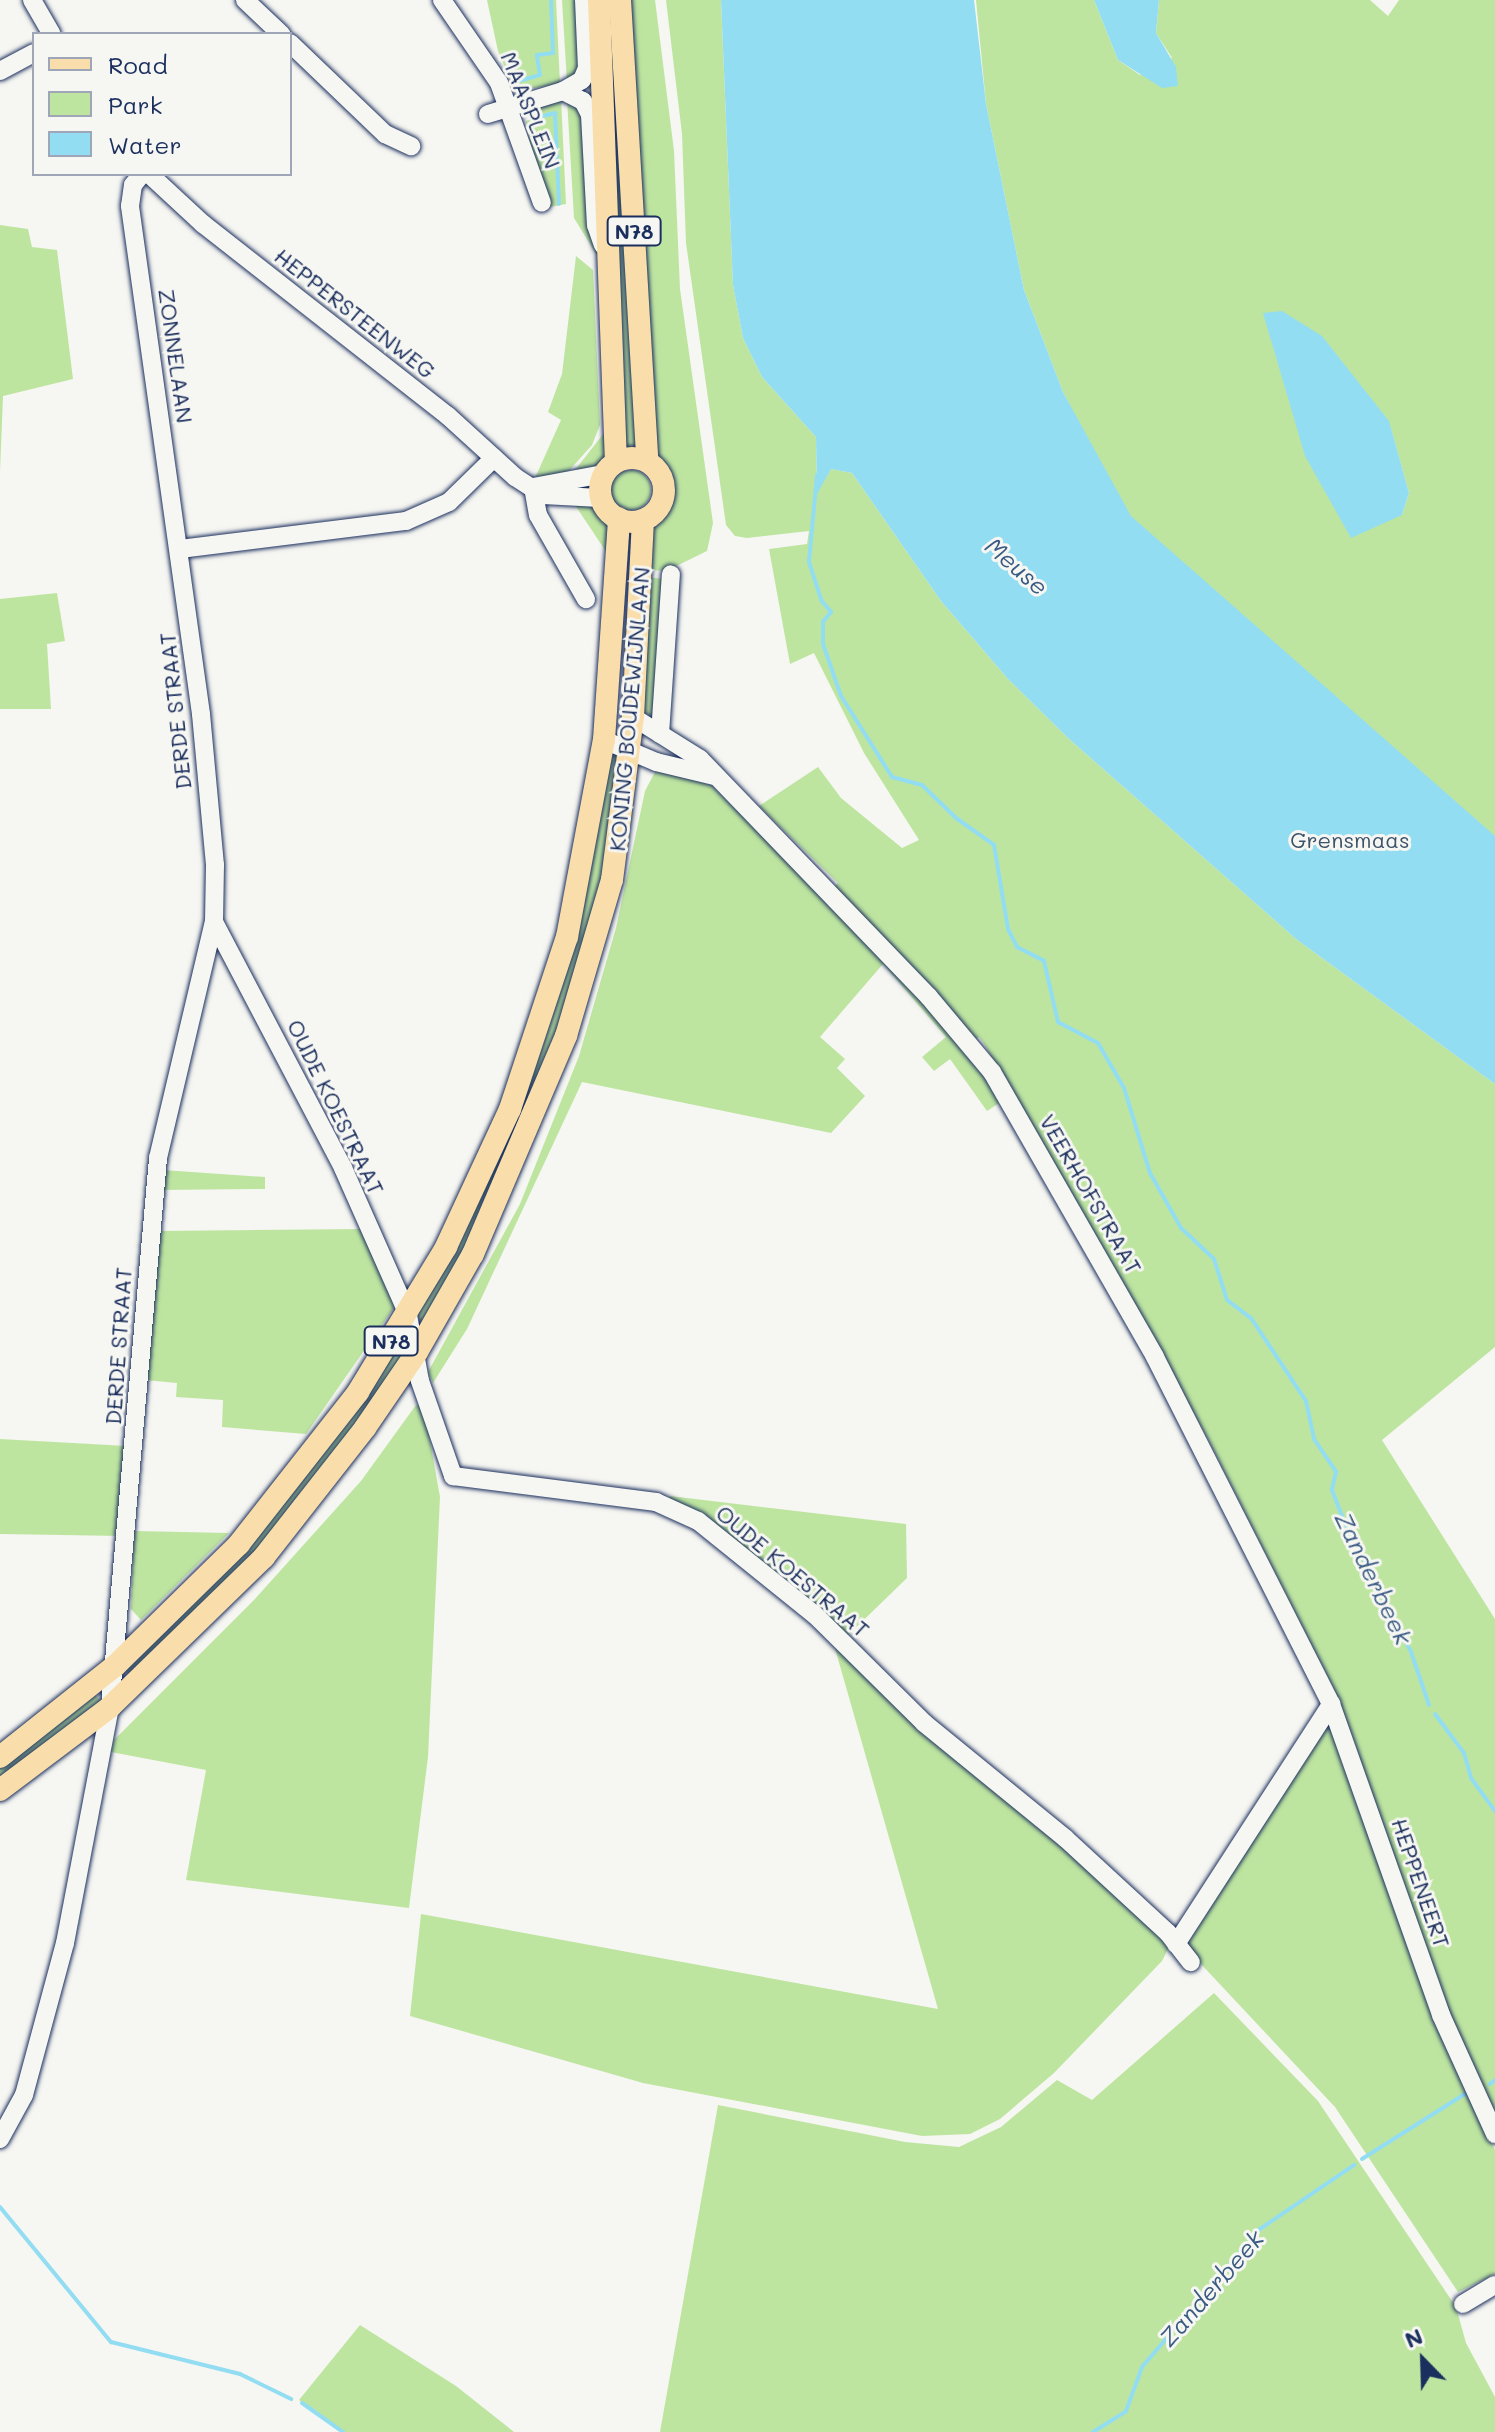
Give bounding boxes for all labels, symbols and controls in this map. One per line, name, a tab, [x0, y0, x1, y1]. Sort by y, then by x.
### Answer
legend	[32, 32, 292, 176]
street label: MAASPLEIN	[496, 48, 566, 172]
text: Road	[108, 49, 168, 80]
text: Park	[108, 89, 162, 120]
text: Water	[108, 129, 182, 160]
road number: N78	[606, 215, 662, 247]
street label: HEPPERSTEENWEG	[270, 242, 440, 384]
street label: ZONNELAAN	[153, 287, 199, 425]
water label: Meuse	[980, 531, 1054, 601]
street label: KONING BOUDEWIJNLAAN	[603, 566, 655, 852]
street label: DERDE STRAAT	[154, 631, 196, 791]
park label: Grensmaas	[1290, 827, 1410, 853]
street label: OUDE KOESTRAAT	[282, 1015, 390, 1199]
street label: VEERHOFSTRAAT	[1034, 1109, 1148, 1279]
street label: DERDE STRAAT	[99, 1266, 137, 1426]
road number: N78	[363, 1325, 419, 1357]
street label: OUDE KOESTRAAT	[711, 1499, 875, 1643]
water label: Zanderbeek	[1329, 1507, 1419, 1649]
street label: HEPPENEERT	[1386, 1815, 1456, 1951]
water label: Zanderbeek	[1153, 2224, 1269, 2352]
north arrow	[1383, 2320, 1463, 2400]
text: N	[1400, 2321, 1427, 2354]

